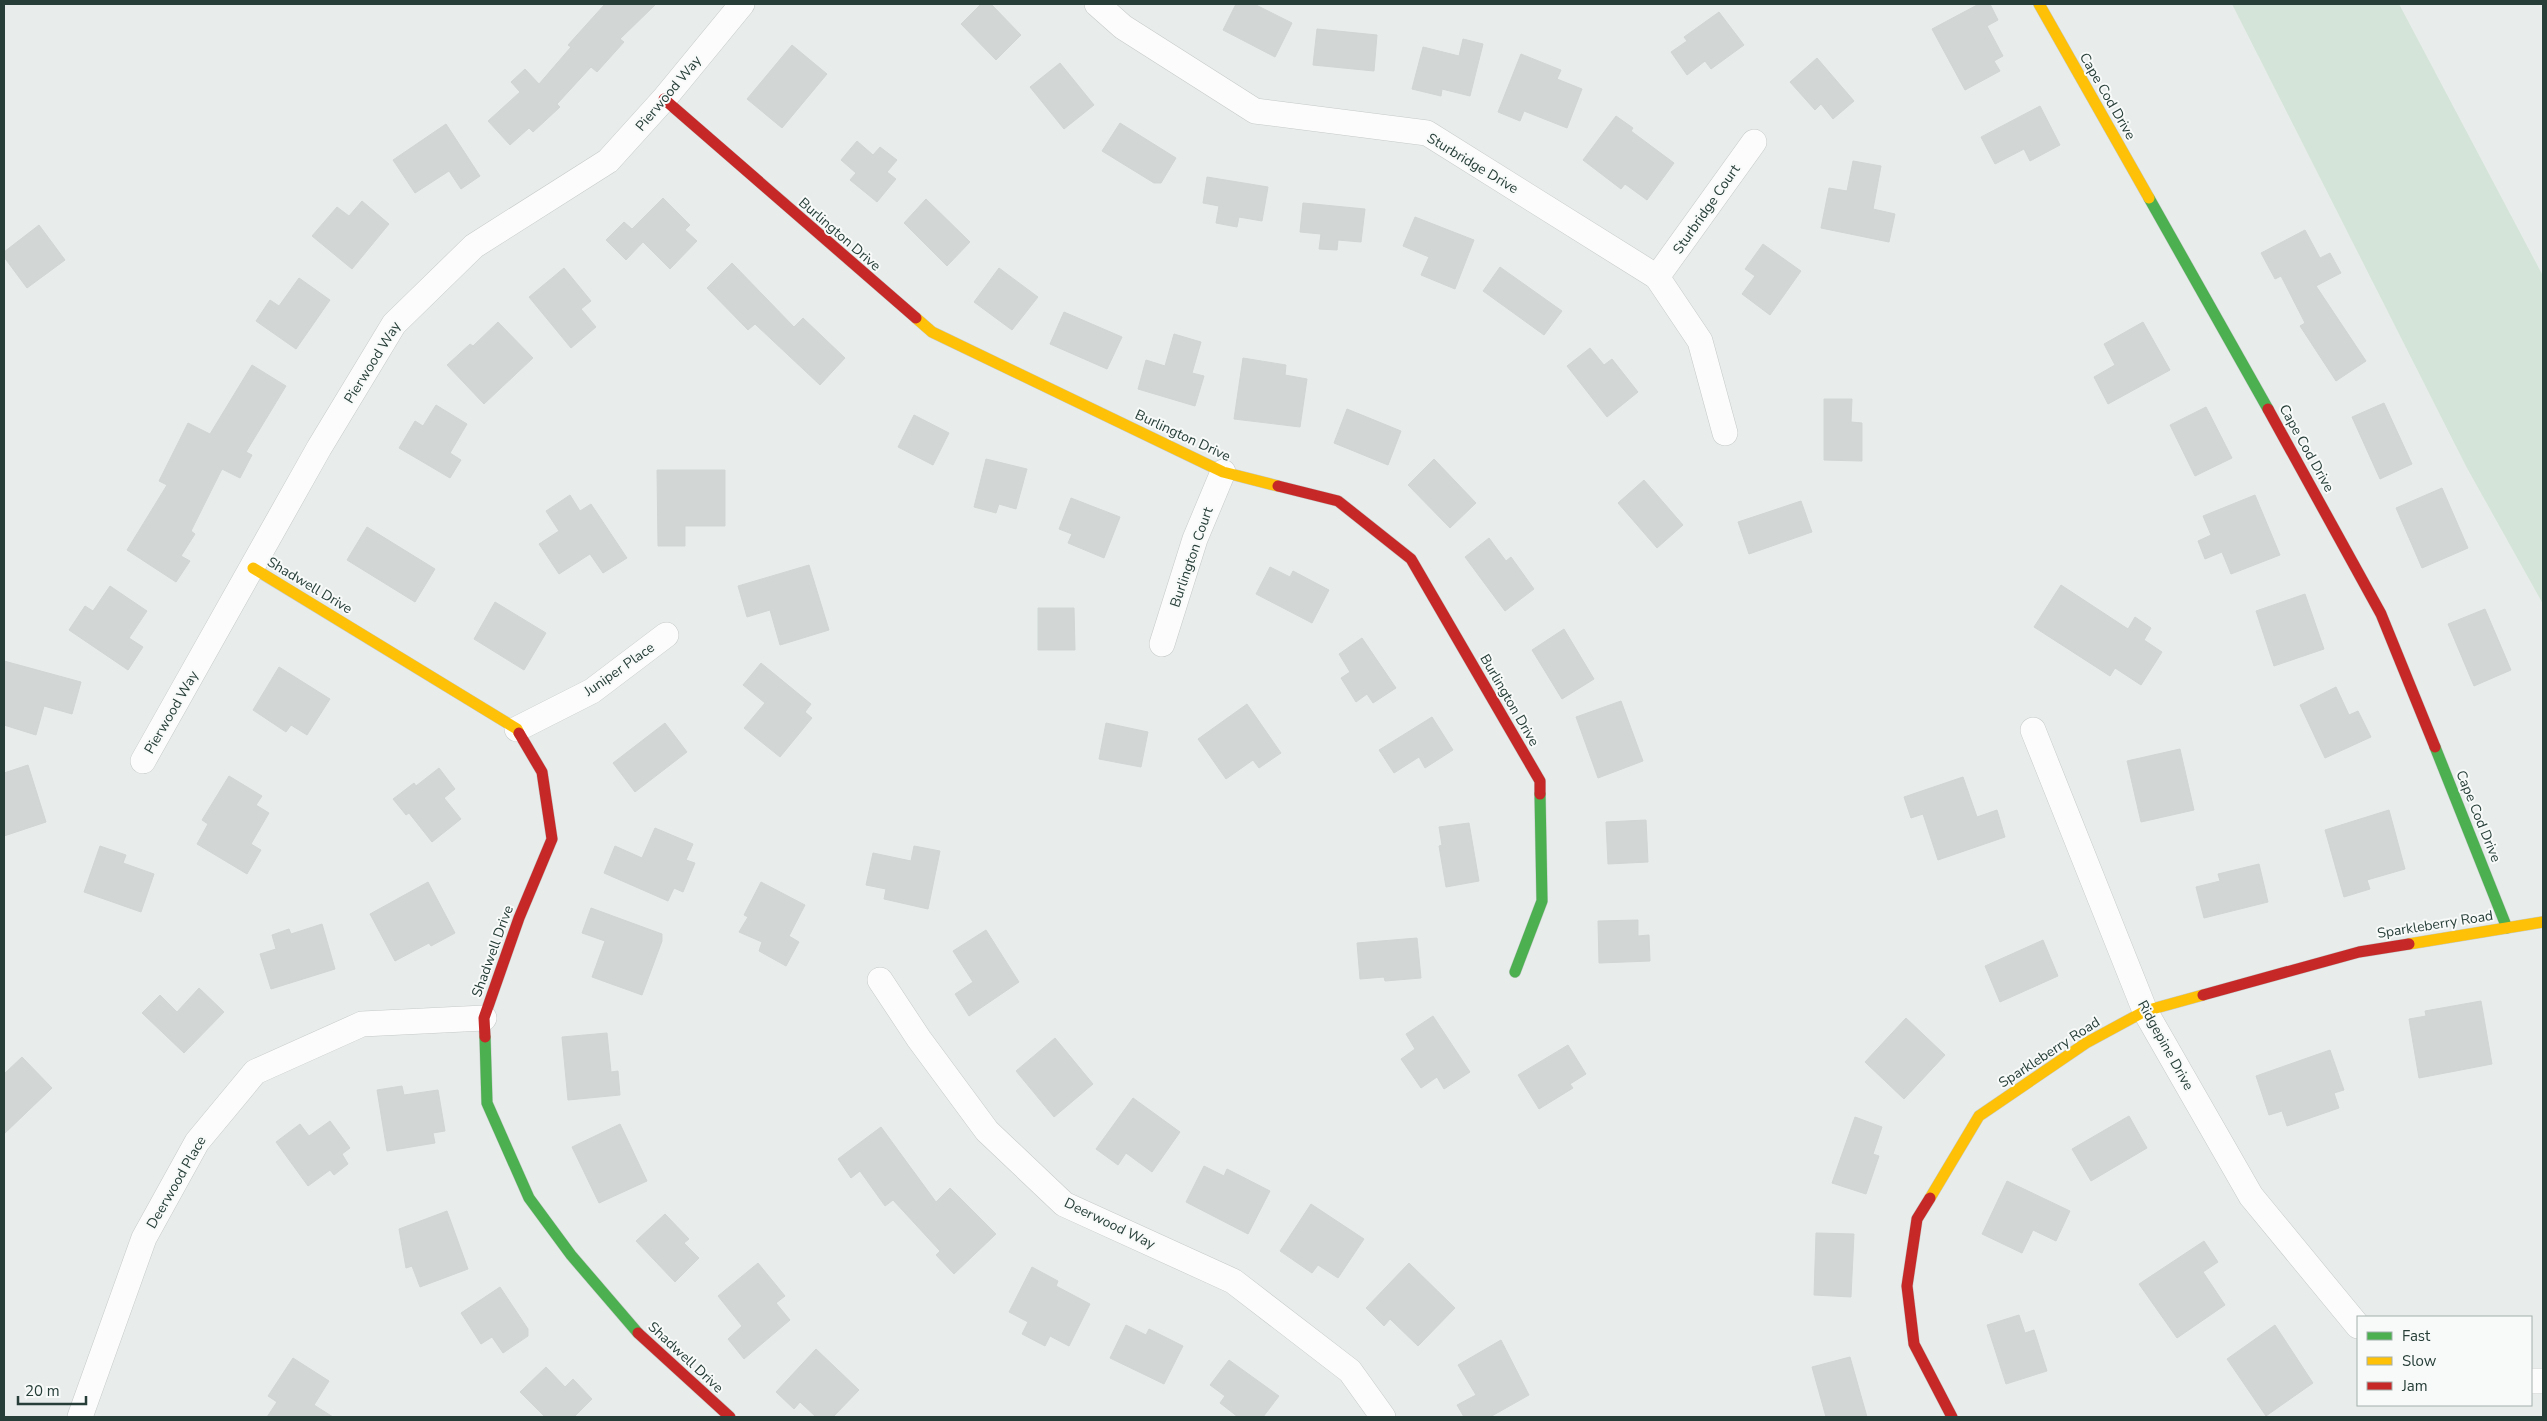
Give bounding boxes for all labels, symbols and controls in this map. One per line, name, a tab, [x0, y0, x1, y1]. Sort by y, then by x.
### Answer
street label: Cape Cod Drive	[2075, 49, 2140, 143]
street label: Pierwood Way	[631, 51, 706, 135]
street label: Sturbridge Drive	[1424, 129, 1522, 198]
street label: Sturbridge Court	[1669, 161, 1744, 258]
street label: Burlington Drive	[794, 193, 885, 275]
street label: Pierwood Way	[340, 317, 406, 407]
street label: Cape Cod Drive	[2275, 401, 2339, 495]
street label: Burlington Drive	[1132, 405, 1234, 466]
street label: Burlington Court	[1165, 504, 1218, 610]
street label: Shadwell Drive	[264, 552, 356, 618]
street label: Juniper Place	[579, 638, 658, 701]
street label: Burlington Drive	[1476, 651, 1544, 750]
street label: Pierwood Way	[140, 666, 203, 757]
street label: Cape Cod Drive	[2451, 767, 2506, 865]
street label: Shadwell Drive	[467, 903, 518, 1000]
street label: Sparkleberry Road	[2376, 906, 2494, 943]
street label: Ridgepine Drive	[2133, 997, 2198, 1094]
street label: Sparkleberry Road	[1995, 1013, 2104, 1092]
street label: Deerwood Place	[142, 1132, 211, 1232]
street label: Deerwood Way	[1061, 1193, 1159, 1254]
legend	[2357, 1316, 2532, 1406]
street label: Shadwell Drive	[644, 1318, 727, 1397]
text: Fast	[2402, 1326, 2431, 1346]
text: Slow	[2402, 1351, 2437, 1371]
scale bar	[18, 1374, 85, 1406]
text: Jam	[2401, 1376, 2428, 1396]
text: 20 m	[25, 1381, 60, 1401]

